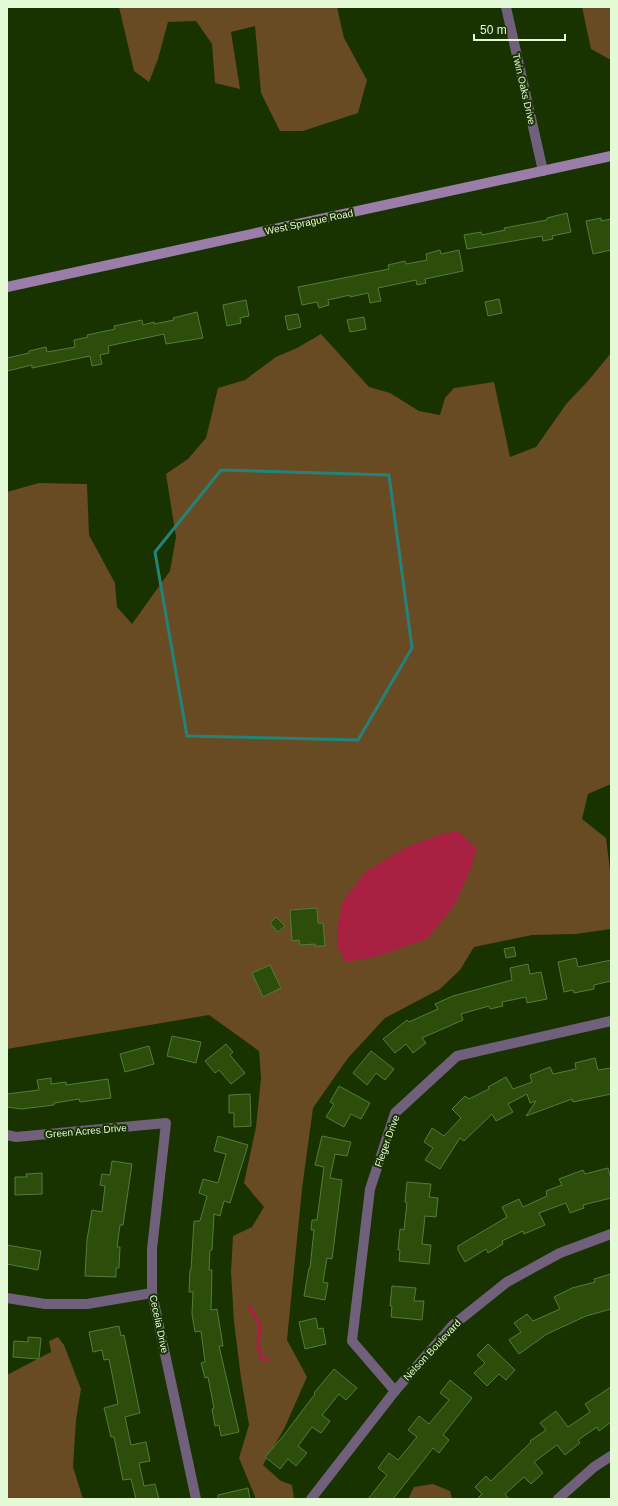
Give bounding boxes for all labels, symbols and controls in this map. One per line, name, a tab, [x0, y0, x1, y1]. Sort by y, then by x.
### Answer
scale bar	[474, 16, 565, 42]
text: 50 m	[480, 23, 507, 37]
street label: Twin Oaks Drive	[510, 52, 538, 126]
street label: West Sprague Road	[264, 207, 354, 237]
street label: Fleger Drive	[373, 1113, 402, 1168]
street label: Green Acres Drive	[45, 1122, 128, 1140]
street label: Cecelia Drive	[147, 1294, 171, 1355]
street label: Nelson Boulevard	[401, 1317, 463, 1383]

